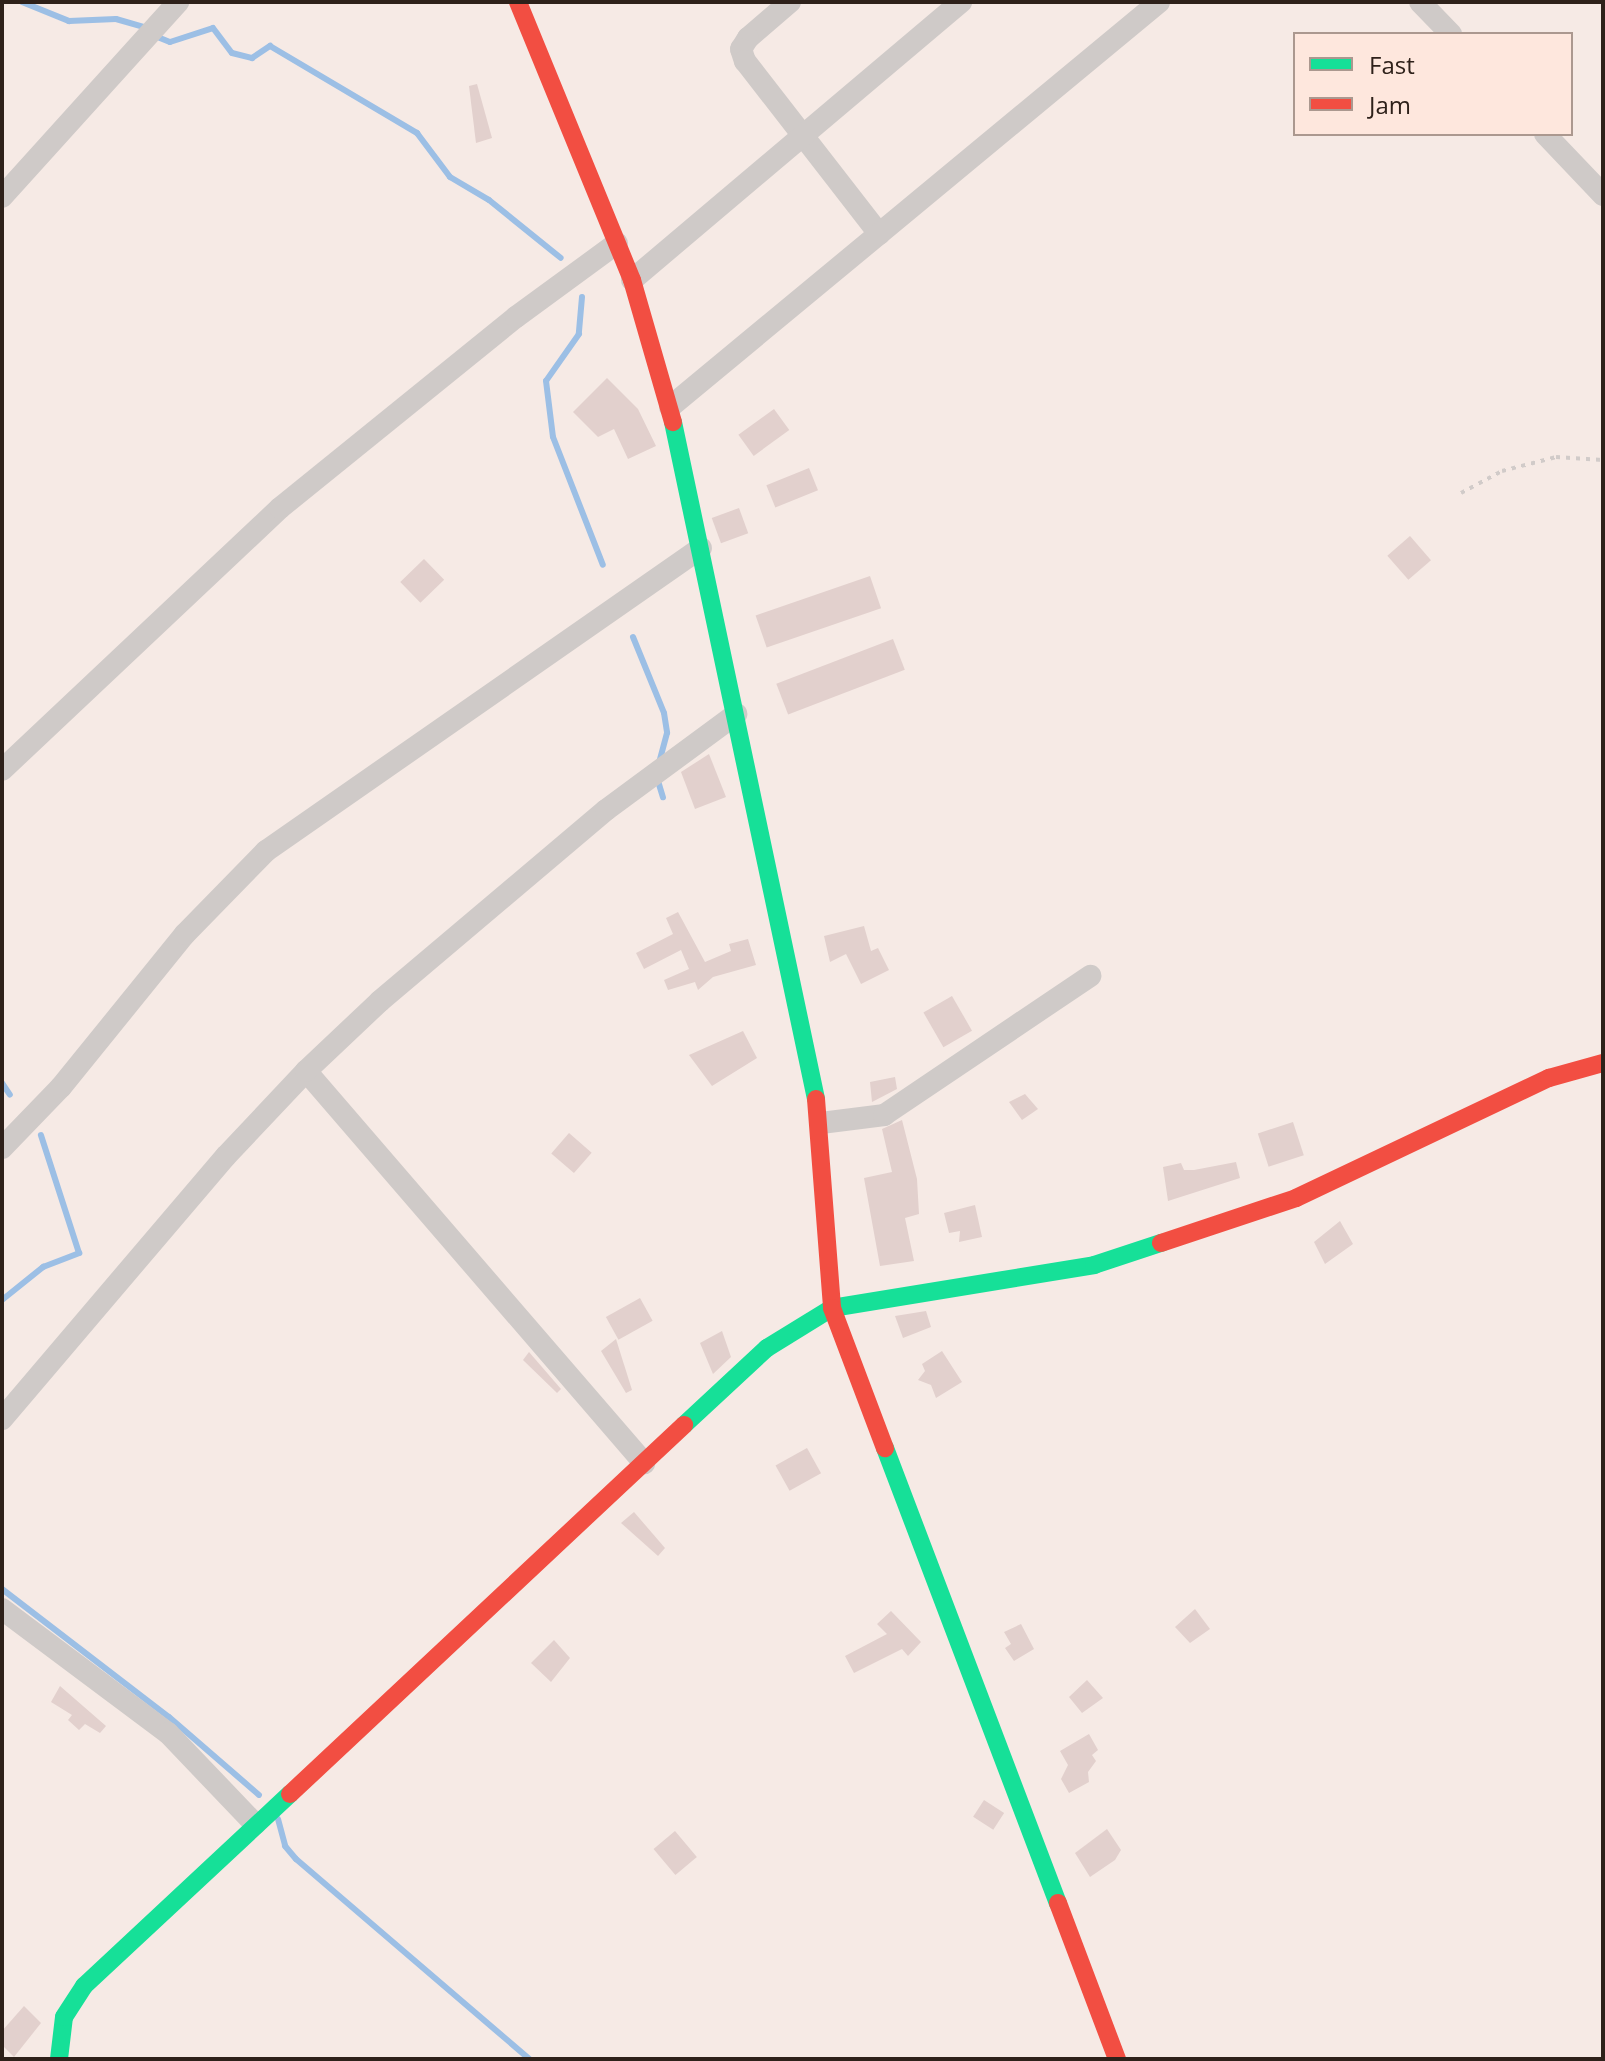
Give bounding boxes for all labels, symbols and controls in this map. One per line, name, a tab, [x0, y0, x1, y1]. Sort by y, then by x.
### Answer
legend	[1293, 32, 1573, 136]
text: Fast	[1369, 48, 1415, 81]
text: Jam	[1369, 88, 1411, 121]

